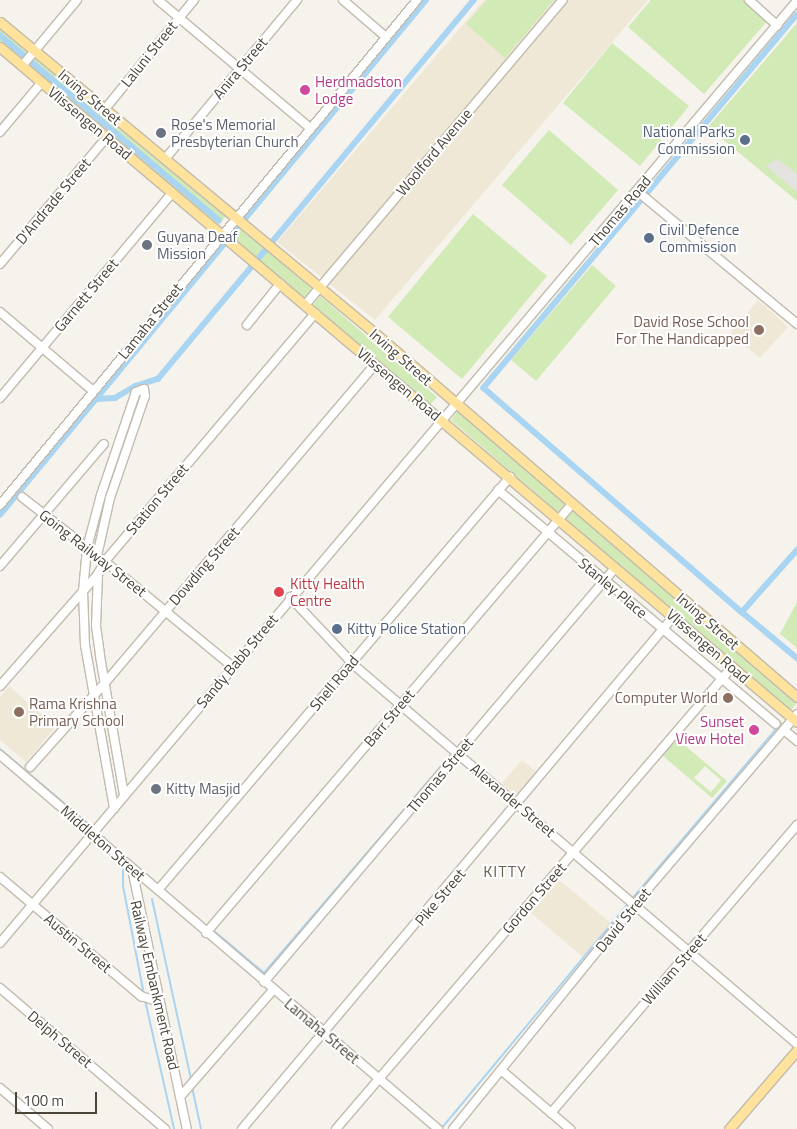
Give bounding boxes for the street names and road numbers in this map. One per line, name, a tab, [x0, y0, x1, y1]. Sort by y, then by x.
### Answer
street label: Laluni Street	[117, 17, 181, 91]
street label: Anira Street	[209, 34, 271, 102]
street label: Irving Street	[55, 65, 125, 129]
street label: Vlissengen Road	[44, 83, 136, 163]
street label: Woolford Avenue	[392, 105, 476, 199]
street label: D'Andrade Street	[12, 154, 94, 248]
street label: Thomas Road	[585, 172, 655, 250]
street label: Garnett Street	[50, 255, 122, 335]
street label: Lamaha Street	[114, 279, 186, 363]
street label: Irving Street	[366, 325, 436, 389]
street label: Vlissengen Road	[353, 344, 445, 424]
street label: Station Street	[122, 460, 192, 538]
street label: Going Railway Street	[36, 506, 150, 600]
street label: Dowding Street	[165, 523, 243, 609]
street label: Stanley Place	[575, 554, 651, 622]
street label: Irving Street	[673, 589, 743, 653]
street label: Vlissengen Road	[663, 605, 753, 687]
street label: Sandy Babb Street	[193, 611, 281, 711]
street label: Shell Road	[306, 652, 362, 714]
street label: Barr Street	[360, 686, 418, 750]
street label: Thomas Street	[403, 734, 477, 816]
street label: Alexander Street	[467, 759, 559, 841]
street label: Middleton Street	[57, 801, 149, 885]
street label: Gordon Street	[498, 859, 570, 937]
street label: Pike Street	[411, 865, 469, 929]
street label: David Street	[592, 884, 654, 956]
street label: Railway Embankment Road	[127, 898, 183, 1072]
street label: Austin Street	[41, 910, 115, 976]
street label: William Street	[638, 930, 710, 1008]
street label: Lamaha Street	[281, 994, 363, 1068]
street label: Delph Street	[24, 1007, 96, 1071]

